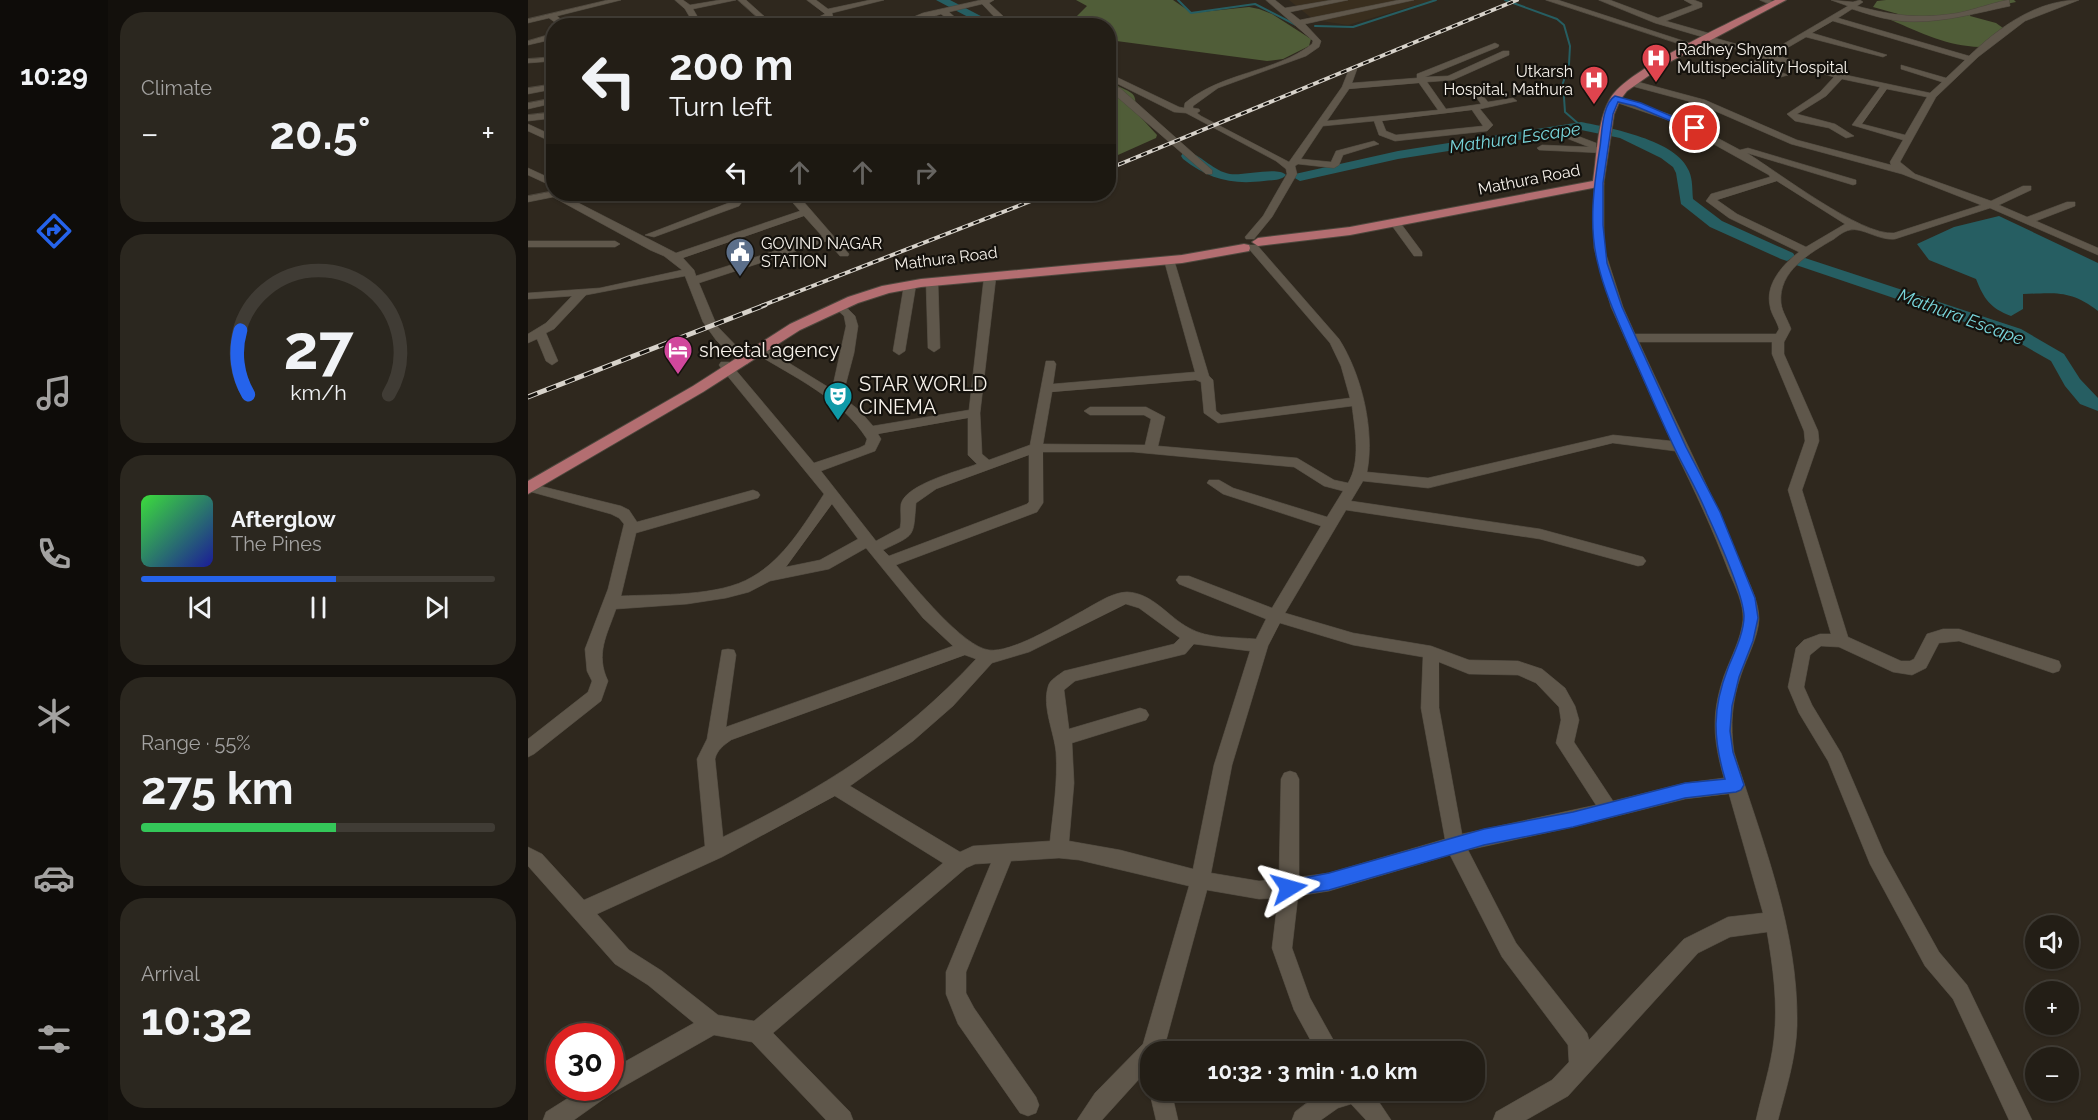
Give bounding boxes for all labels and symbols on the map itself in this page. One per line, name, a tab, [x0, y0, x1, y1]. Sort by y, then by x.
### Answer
place label: Radhey Shyam Multispeciality Hospital	[1677, 40, 1849, 77]
hospital icon: Radhey Shyam Multispeciality Hospital	[1640, 42, 1672, 84]
place label: Utkarsh Hospital, Mathura	[1444, 62, 1573, 99]
hospital icon: Utkarsh Hospital, Mathura	[1578, 64, 1610, 106]
pin	[1669, 102, 1720, 153]
water label: Mathura Escape	[1448, 118, 1582, 157]
street label: Mathura Road	[1476, 160, 1582, 199]
place label: GOVIND NAGAR STATION	[761, 234, 882, 271]
public building icon: GOVIND NAGAR STATION	[724, 236, 756, 278]
street label: Mathura Road	[894, 243, 999, 274]
water label: Mathura Escape	[1895, 284, 2027, 349]
hotel icon: sheetal agency	[662, 334, 694, 376]
place label: sheetal agency	[699, 338, 840, 362]
place label: STAR WORLD CINEMA	[859, 372, 987, 419]
theatre icon: STAR WORLD CINEMA	[822, 380, 854, 422]
position arrow	[1257, 856, 1321, 920]
speed limit sign: 30	[546, 1023, 624, 1101]

